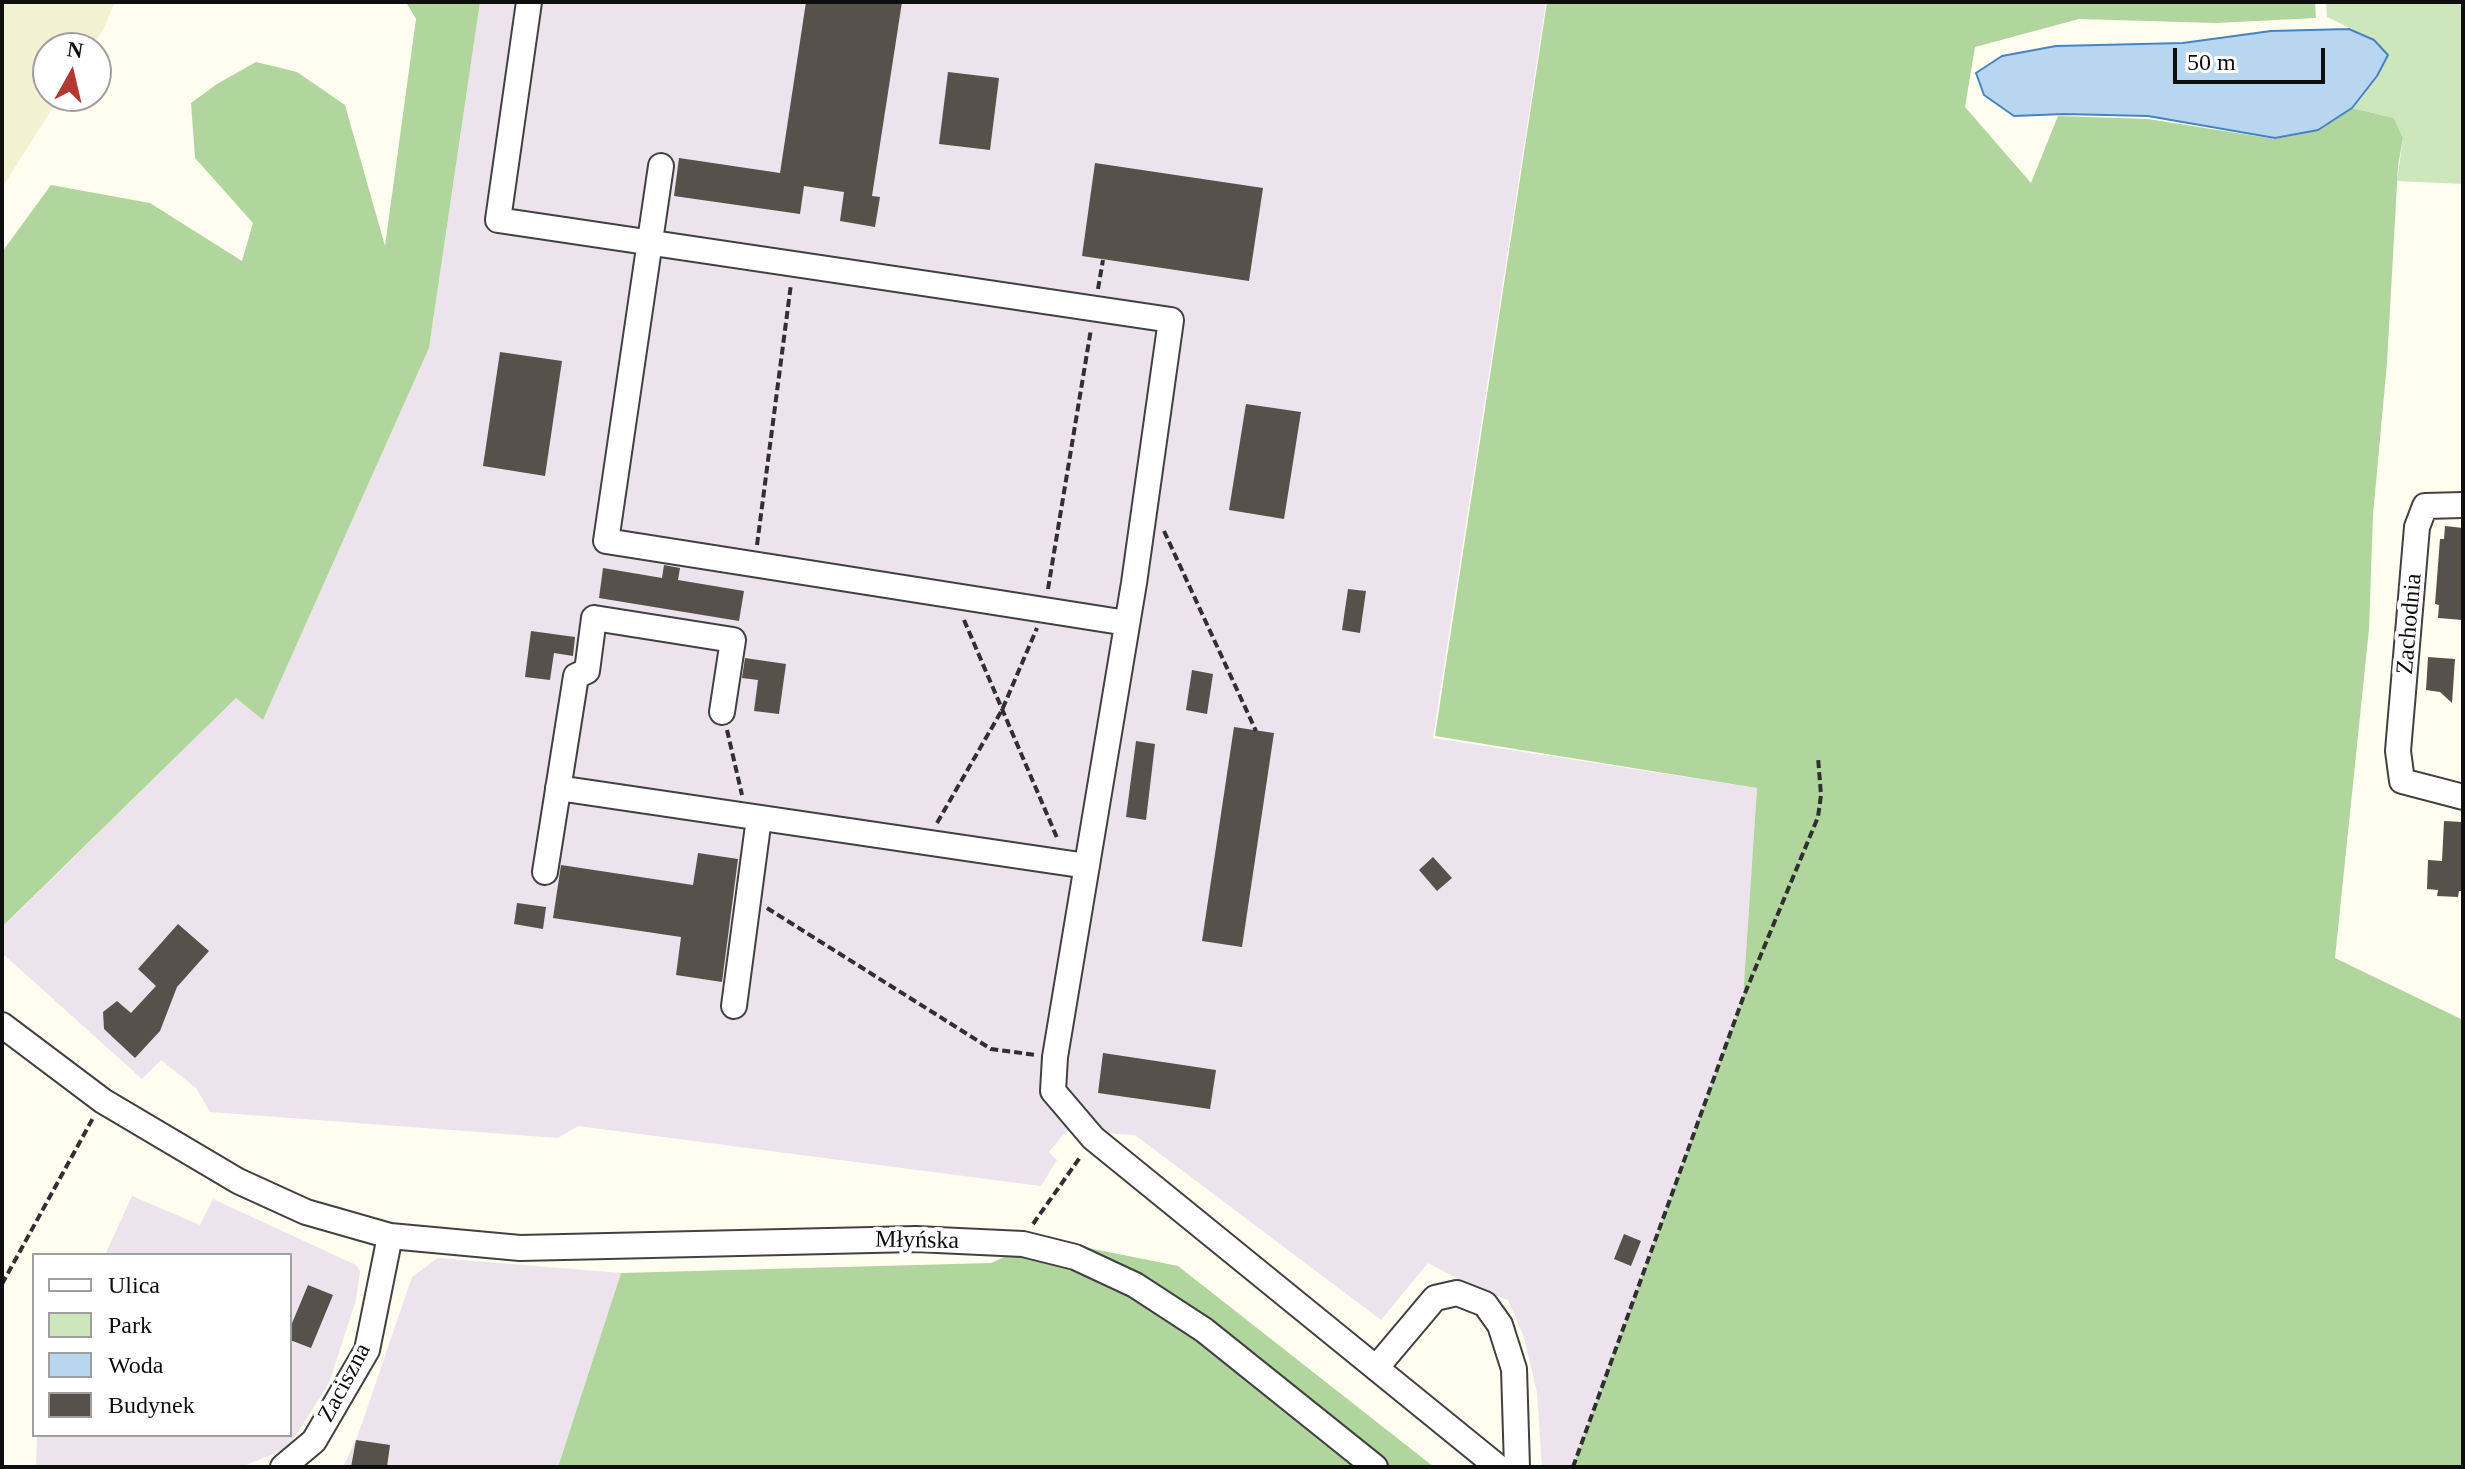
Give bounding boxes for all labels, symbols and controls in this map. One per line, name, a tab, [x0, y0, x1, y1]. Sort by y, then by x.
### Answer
north arrow	[32, 32, 112, 112]
scale bar	[2177, 32, 2329, 82]
text: N	[66, 36, 85, 63]
text: 50 m	[2187, 49, 2236, 75]
street label: Zachodnia	[2391, 572, 2429, 676]
street label: Młyńska	[875, 1226, 959, 1256]
legend	[32, 1253, 292, 1437]
text: Ulica	[108, 1272, 160, 1298]
text: Park	[108, 1312, 152, 1338]
street label: Zaciszna	[312, 1339, 378, 1427]
text: Woda	[108, 1352, 163, 1378]
text: Budynek	[108, 1392, 195, 1418]

